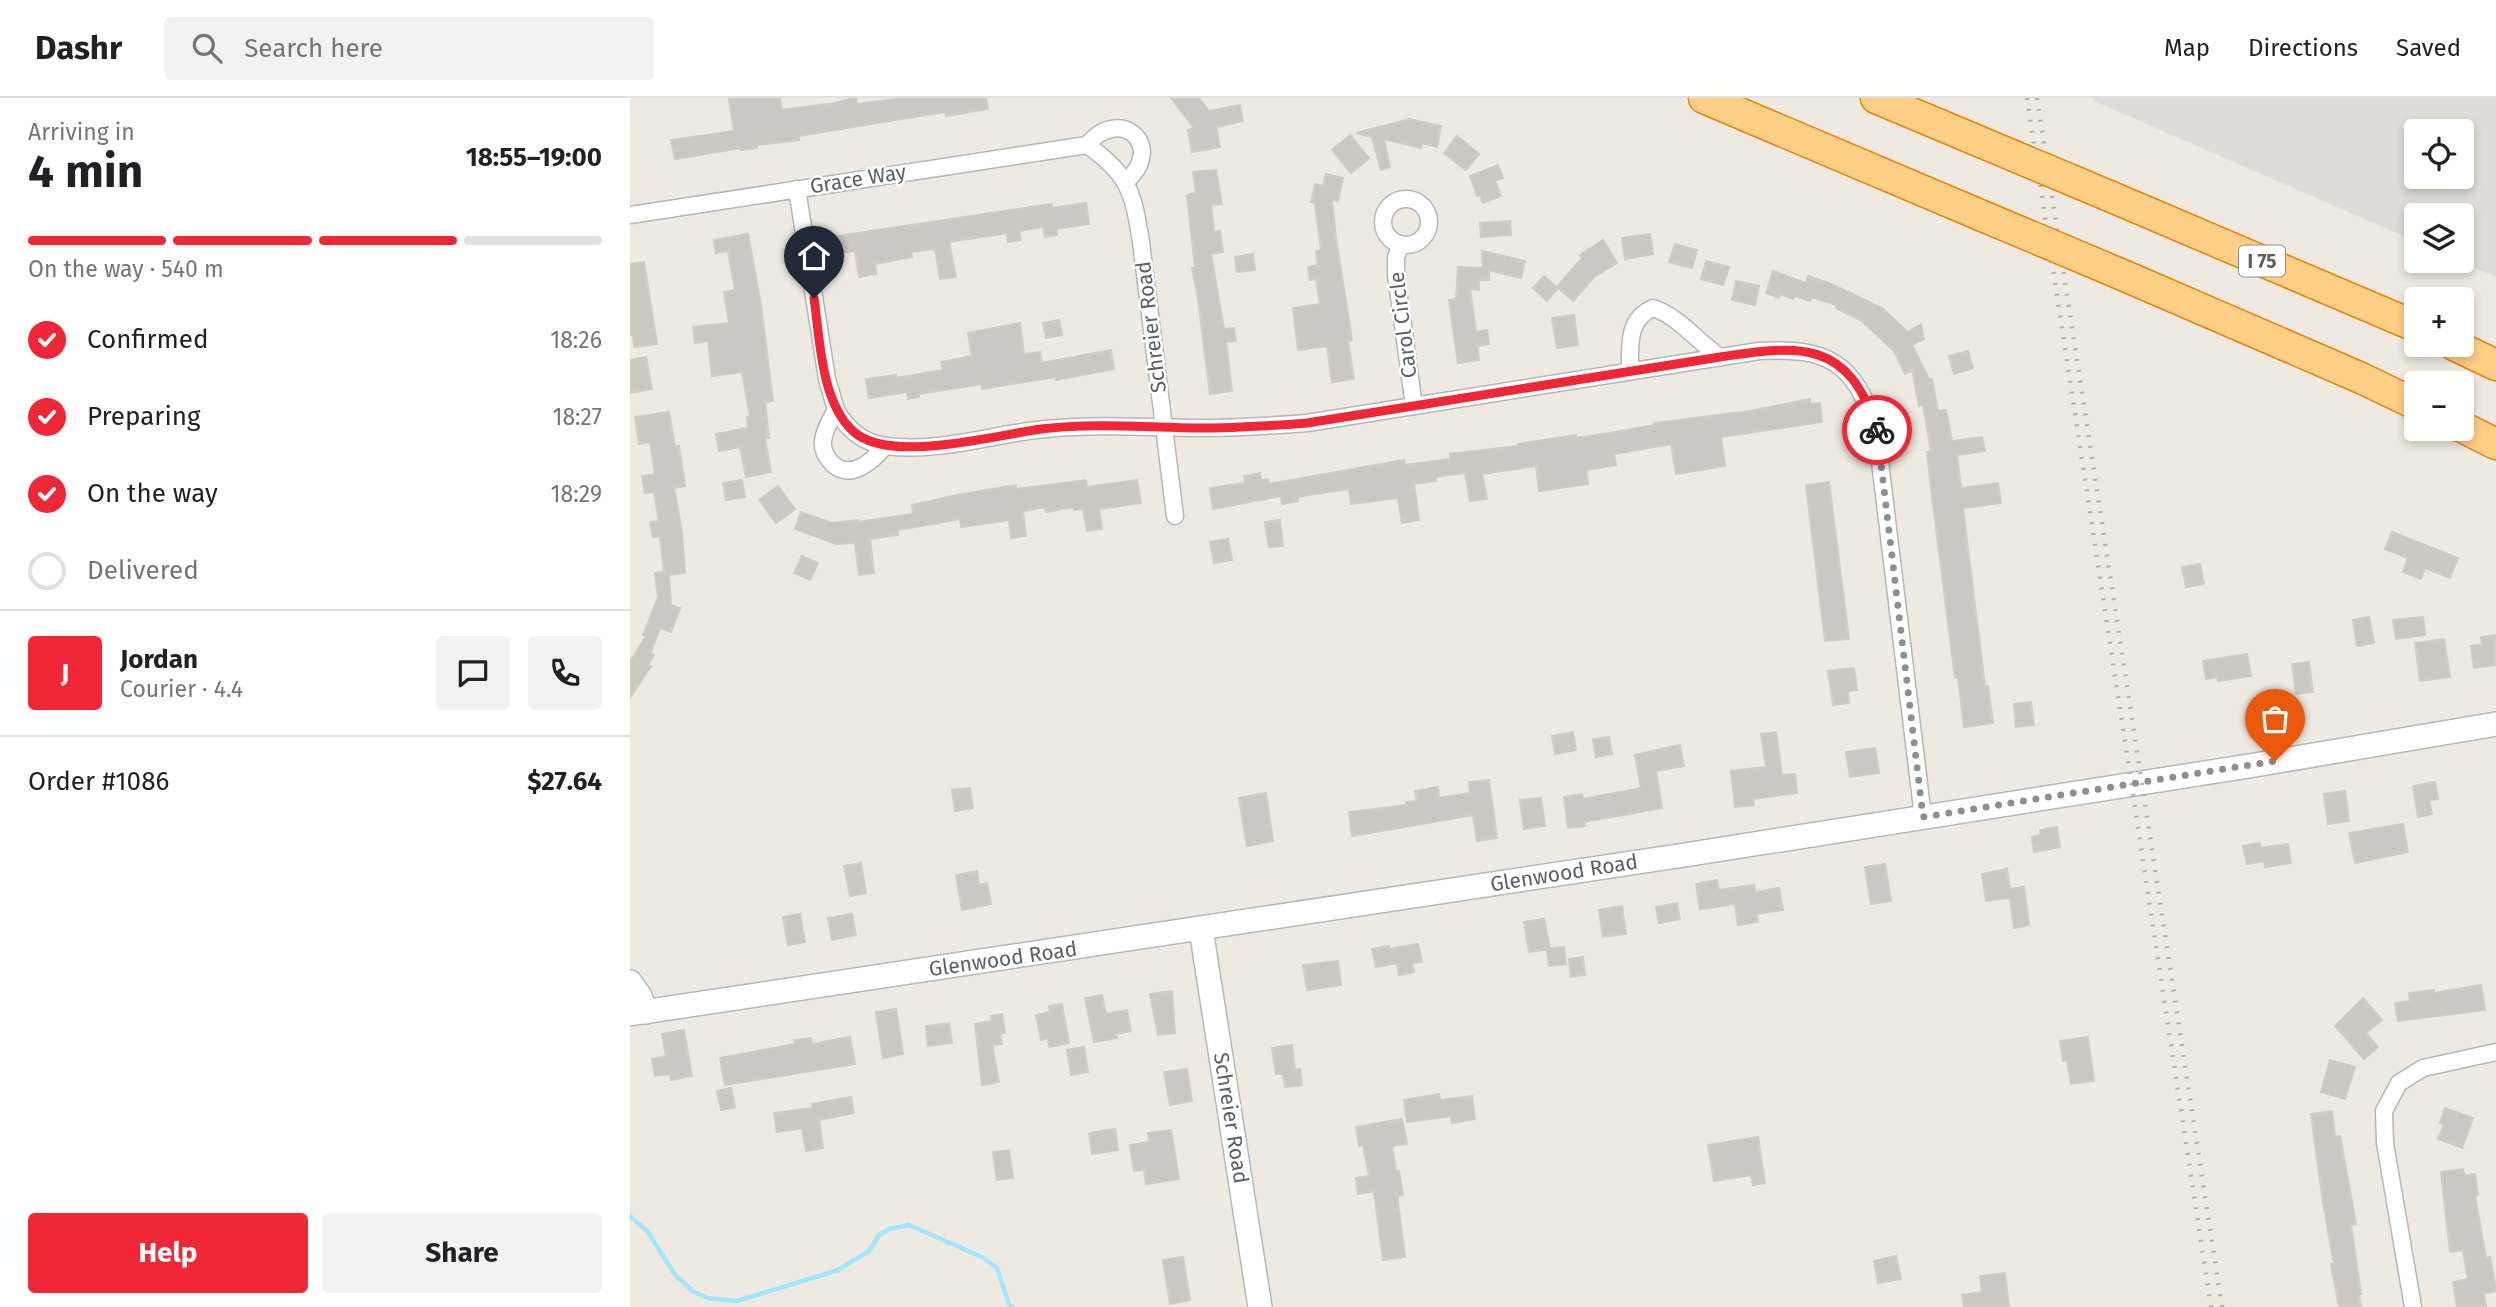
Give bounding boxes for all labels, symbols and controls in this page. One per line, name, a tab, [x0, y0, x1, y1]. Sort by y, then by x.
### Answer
search box	[164, 17, 654, 80]
text: Dashr	[35, 28, 122, 68]
icon: search	[188, 29, 226, 67]
text: Search here	[244, 33, 383, 64]
text: Map	[2164, 34, 2210, 62]
text: Directions	[2248, 34, 2358, 62]
text: Saved	[2396, 34, 2461, 62]
text: Arriving in	[28, 118, 135, 146]
map controls	[2404, 119, 2474, 441]
button: locate	[2404, 119, 2474, 189]
text: 18:55–19:00	[466, 142, 602, 173]
text: 4 min	[28, 144, 143, 199]
street label: Grace Way	[808, 158, 909, 199]
button: layers	[2404, 203, 2474, 273]
pin	[784, 226, 844, 298]
icon: home	[795, 237, 833, 275]
road number: I 75	[2239, 246, 2285, 276]
text: On the way · 540 m	[28, 255, 224, 283]
street label: Schreier Road	[1130, 260, 1172, 394]
street label: Carol Circle	[1384, 270, 1422, 380]
button: +	[2404, 287, 2474, 357]
icon: check	[28, 321, 66, 359]
text: Confirmed	[87, 324, 208, 355]
text: 18:26	[550, 326, 602, 354]
button: −	[2404, 371, 2474, 441]
courier	[1842, 395, 1912, 465]
icon: check	[28, 398, 66, 436]
text: Preparing	[87, 401, 200, 432]
text: 18:27	[552, 403, 602, 431]
icon: bike	[1858, 411, 1896, 449]
icon: check	[28, 475, 66, 513]
text: On the way	[87, 478, 218, 509]
text: 18:29	[551, 480, 602, 508]
text: Delivered	[87, 555, 199, 586]
button: chat	[436, 636, 510, 710]
button: phone	[528, 636, 602, 710]
text: Jordan	[120, 644, 198, 675]
text: J	[61, 658, 69, 689]
text: Courier · 4.4	[120, 675, 243, 703]
pin	[2245, 689, 2305, 761]
icon: bag	[2256, 700, 2294, 738]
text: Order #1086	[28, 766, 169, 797]
text: $27.64	[527, 766, 602, 797]
street label: Glenwood Road	[1488, 848, 1640, 898]
street label: Glenwood Road	[927, 936, 1079, 982]
street label: Schreier Road	[1208, 1051, 1254, 1185]
button: Help	[28, 1213, 308, 1293]
button: Share	[322, 1213, 602, 1293]

